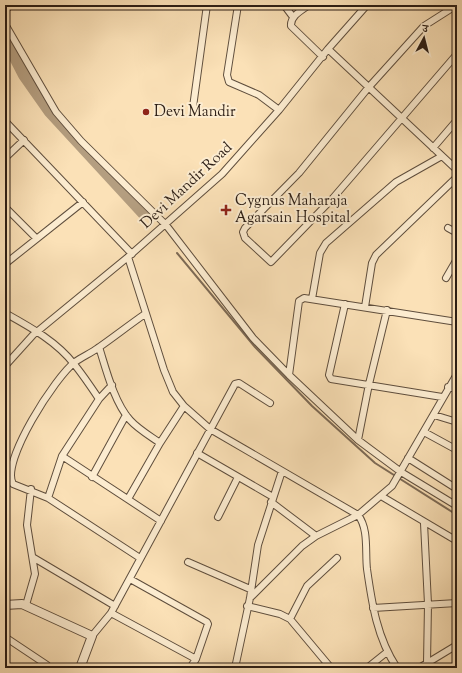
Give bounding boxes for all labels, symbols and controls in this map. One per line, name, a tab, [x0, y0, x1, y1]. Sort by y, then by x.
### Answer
north arrow	[404, 18, 444, 58]
text: उ	[420, 21, 430, 38]
place label: Devi Mandir	[154, 102, 236, 123]
marker: Devi Mandir	[141, 107, 151, 117]
street label: Devi Mandir Road	[136, 138, 238, 234]
place label: Cygnus Maharaja Agarsain Hospital	[235, 191, 350, 229]
marker: Cygnus Maharaja Agarsain Hospital	[220, 204, 232, 216]

